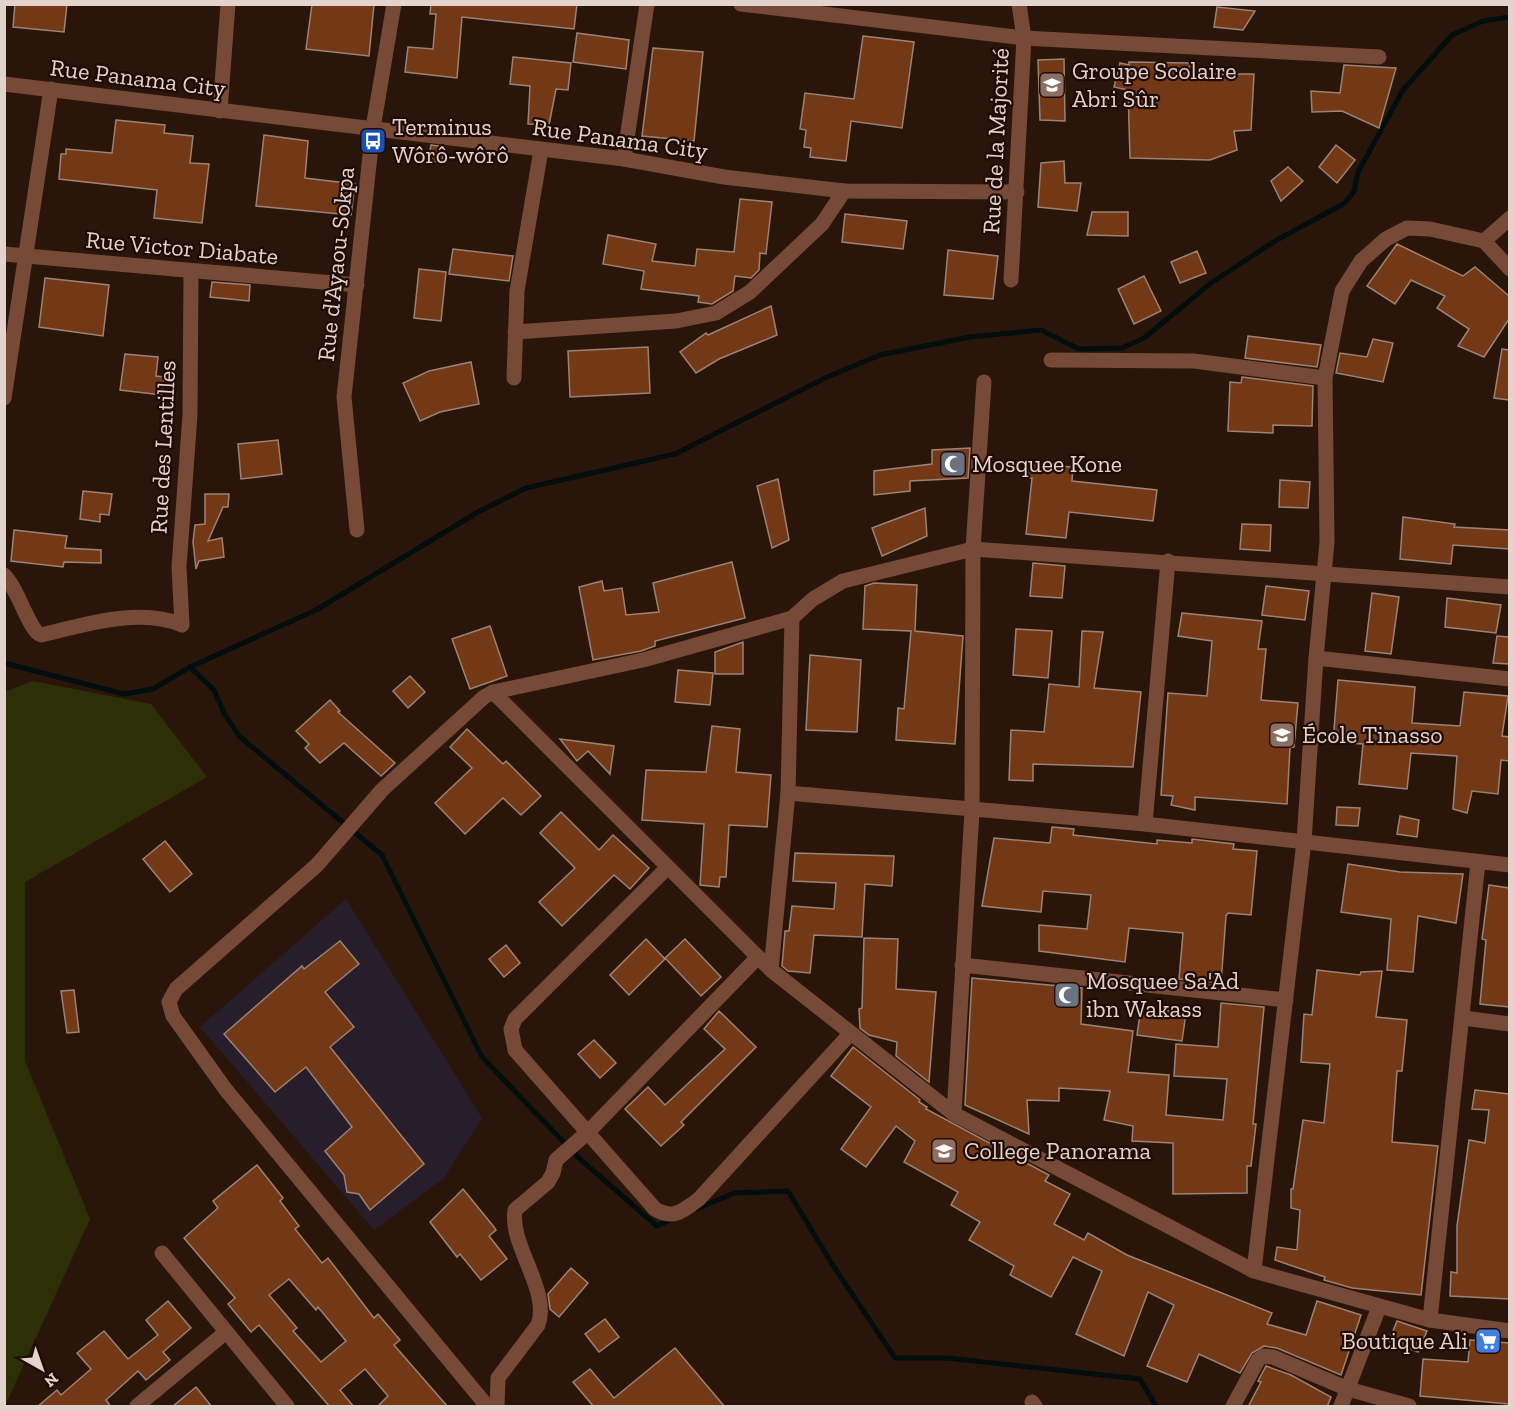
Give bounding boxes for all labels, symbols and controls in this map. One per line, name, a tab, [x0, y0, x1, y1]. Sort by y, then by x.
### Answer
street label: Rue de la Majorité	[976, 47, 1015, 235]
street label: Rue Panama City	[49, 52, 228, 103]
place label: Groupe Scolaire Abri Sûr	[1072, 56, 1237, 113]
school or university icon: Groupe Scolaire Abri Sûr	[1037, 70, 1067, 100]
place label: Terminus Wôrô-wôrô	[392, 112, 509, 169]
street label: Rue Panama City	[531, 112, 710, 165]
bus stop icon: Terminus Wôrô-wôrô	[358, 126, 388, 156]
street label: Rue d'Ayaou-Sokpa	[311, 165, 360, 363]
street label: Rue Victor Diabate	[85, 225, 280, 270]
street label: Rue des Lentilles	[143, 359, 182, 534]
mosque icon: Mosquee Kone	[938, 449, 968, 479]
place label: Mosquee Kone	[972, 449, 1122, 478]
school or university icon: École Tinasso	[1267, 720, 1297, 750]
place label: École Tinasso	[1302, 720, 1443, 749]
place label: Mosquee Sa'Ad ibn Wakass	[1086, 966, 1239, 1023]
mosque icon: Mosquee Sa'Ad ibn Wakass	[1052, 980, 1082, 1010]
school or university icon: College Panorama	[929, 1136, 959, 1166]
place label: College Panorama	[964, 1136, 1151, 1165]
place label: Boutique Ali	[1341, 1326, 1468, 1355]
supermarket icon: Boutique Ali	[1473, 1326, 1503, 1356]
north arrow	[12, 1339, 72, 1399]
text: N	[41, 1369, 62, 1391]

